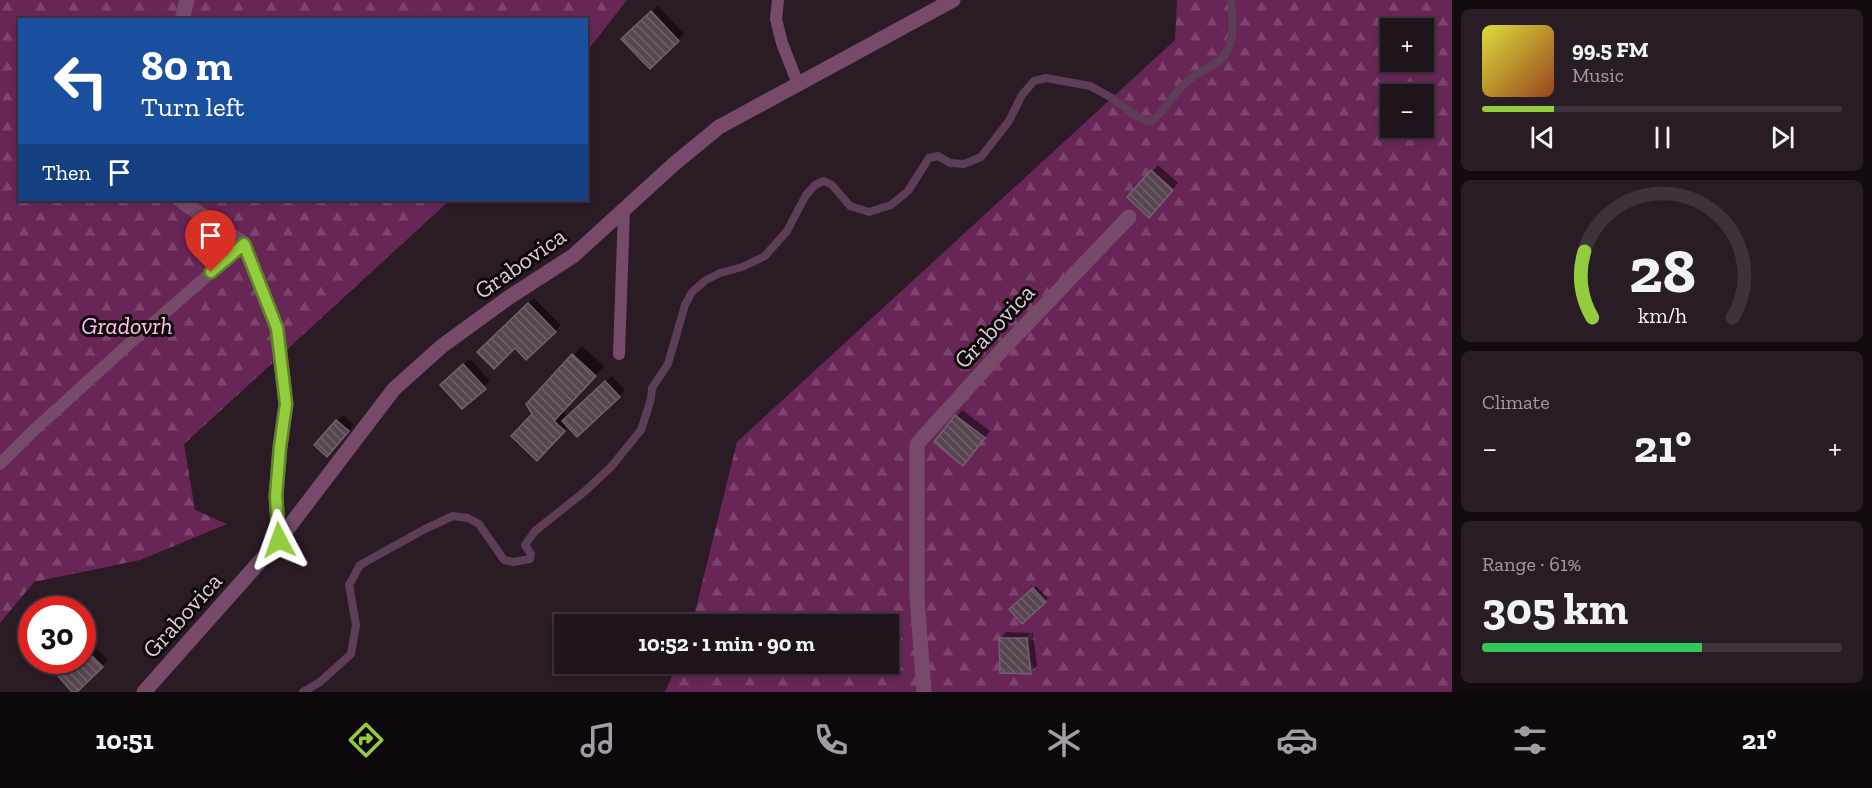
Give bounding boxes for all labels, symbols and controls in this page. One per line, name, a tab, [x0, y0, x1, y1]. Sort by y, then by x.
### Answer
map controls	[1380, 18, 1434, 138]
button: +	[1380, 18, 1434, 72]
text: 99.5 FM	[1572, 36, 1648, 63]
text: 80 m	[141, 40, 232, 91]
icon: left	[42, 42, 120, 120]
text: Music	[1572, 63, 1624, 87]
button: −	[1380, 84, 1434, 138]
text: Turn left	[141, 91, 244, 123]
icon: previous	[1526, 121, 1559, 154]
icon: pause	[1646, 121, 1679, 154]
icon: next	[1766, 121, 1799, 154]
icon: arrive	[103, 156, 136, 189]
text: Then	[42, 159, 91, 186]
pin	[185, 210, 236, 272]
icon: arrive	[194, 219, 227, 252]
street label: Grabovica	[469, 221, 571, 305]
text: 28	[1628, 233, 1696, 308]
street label: Grabovica	[948, 278, 1041, 374]
text: km/h	[1638, 303, 1686, 328]
park label: Gradovrh	[81, 311, 173, 340]
text: Climate	[1482, 390, 1550, 414]
text: 21°	[1634, 420, 1692, 474]
text: −	[1482, 428, 1497, 467]
text: +	[1828, 428, 1842, 467]
position arrow	[247, 508, 311, 572]
text: Range · 61%	[1482, 552, 1581, 576]
street label: Grabovica	[136, 566, 228, 664]
text: 305 km	[1482, 582, 1628, 636]
speed limit sign: 30	[18, 596, 96, 674]
text: 10:52 · 1 min · 90 m	[638, 630, 815, 657]
icon: directions	[345, 719, 387, 761]
icon: music	[577, 719, 619, 761]
icon: phone	[810, 719, 852, 761]
icon: climate	[1043, 719, 1085, 761]
icon: car	[1276, 719, 1318, 761]
icon: filters	[1509, 719, 1551, 761]
text: 10:51	[95, 724, 154, 756]
text: 21°	[1742, 724, 1777, 756]

